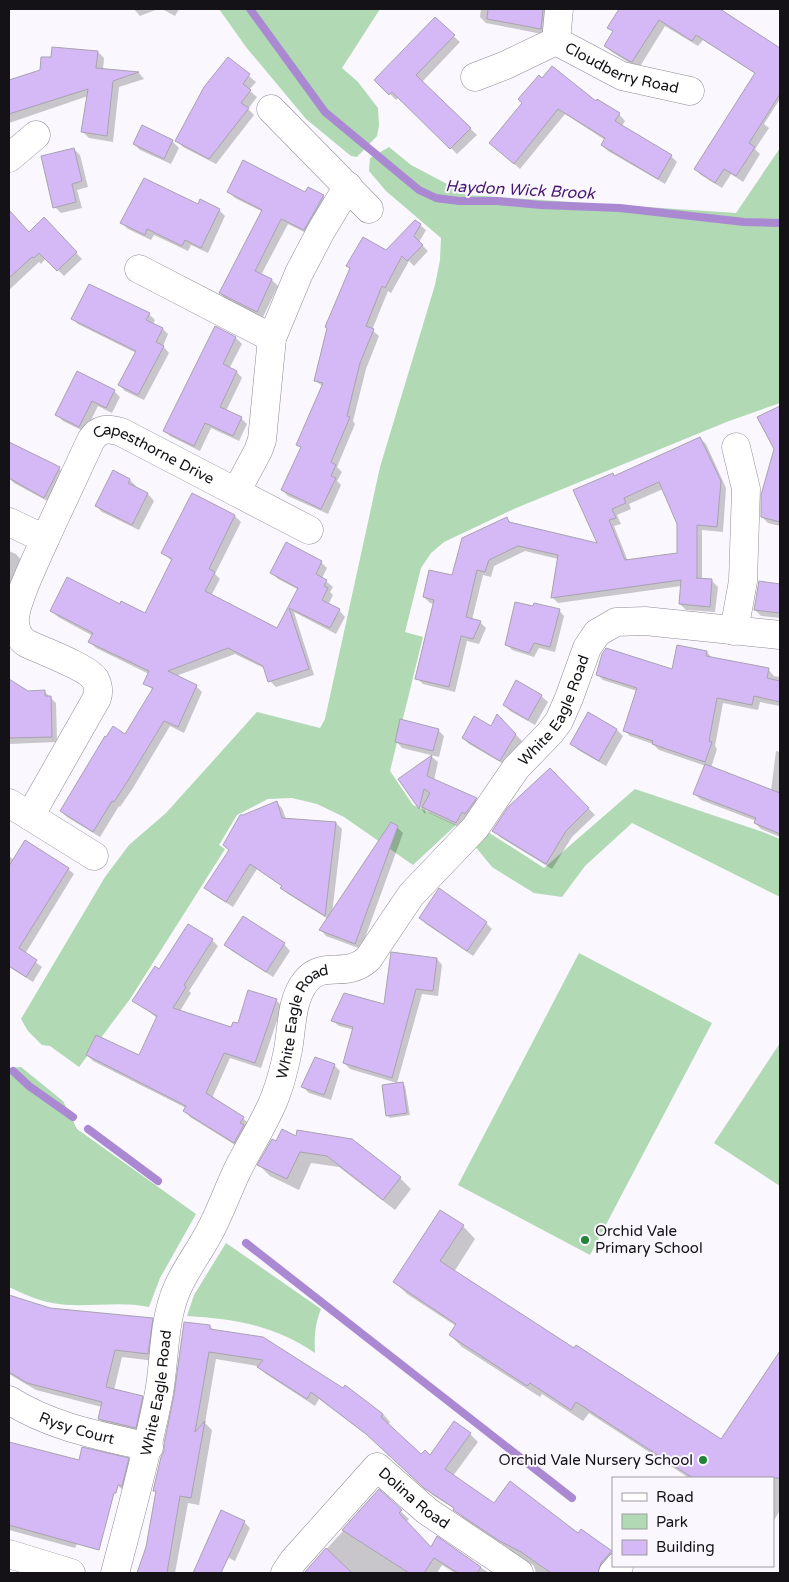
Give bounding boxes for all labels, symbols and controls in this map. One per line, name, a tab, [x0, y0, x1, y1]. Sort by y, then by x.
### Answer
street label: Cloudberry Road	[562, 38, 680, 97]
water label: Haydon Wick Brook	[445, 176, 596, 204]
street label: Capesthorne Drive	[89, 420, 217, 488]
street label: White Eagle Road	[514, 652, 593, 769]
street label: White Eagle Road	[273, 961, 330, 1081]
place label: Orchid Vale Primary School	[595, 1222, 703, 1257]
marker: Orchid Vale Primary School	[579, 1234, 591, 1246]
street label: White Eagle Road	[137, 1329, 175, 1458]
street label: Rysy Court	[37, 1408, 117, 1448]
place label: Orchid Vale Nursery School	[499, 1451, 693, 1469]
marker: Orchid Vale Nursery School	[697, 1454, 709, 1466]
street label: Dolina Road	[375, 1464, 453, 1533]
legend	[612, 1477, 774, 1567]
text: Road	[656, 1488, 694, 1506]
text: Park	[656, 1513, 688, 1531]
text: Building	[656, 1538, 715, 1556]

